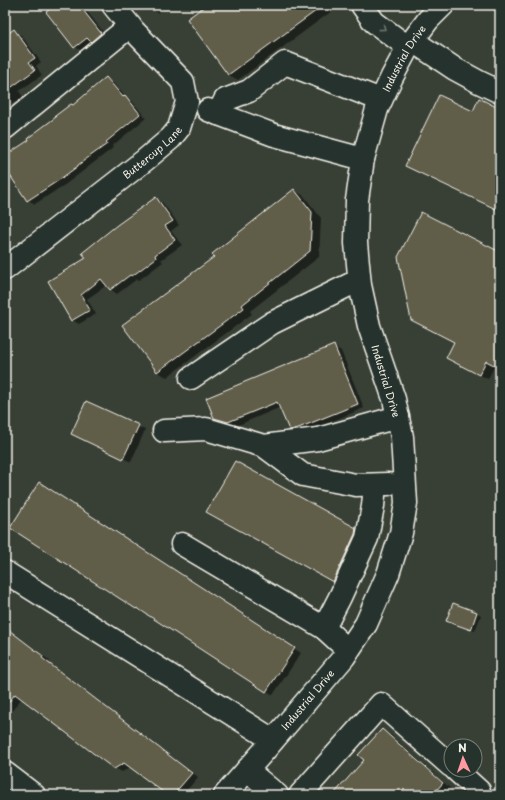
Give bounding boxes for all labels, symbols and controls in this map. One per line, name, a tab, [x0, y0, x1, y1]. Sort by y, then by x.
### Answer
street label: Industrial Drive	[378, 22, 429, 94]
one-way arrow	[379, 23, 386, 31]
street label: Buttercup Lane	[119, 122, 185, 182]
street label: Industrial Drive	[368, 343, 405, 419]
street label: Industrial Drive	[277, 666, 337, 733]
north arrow	[443, 738, 483, 778]
text: N	[458, 739, 468, 756]

